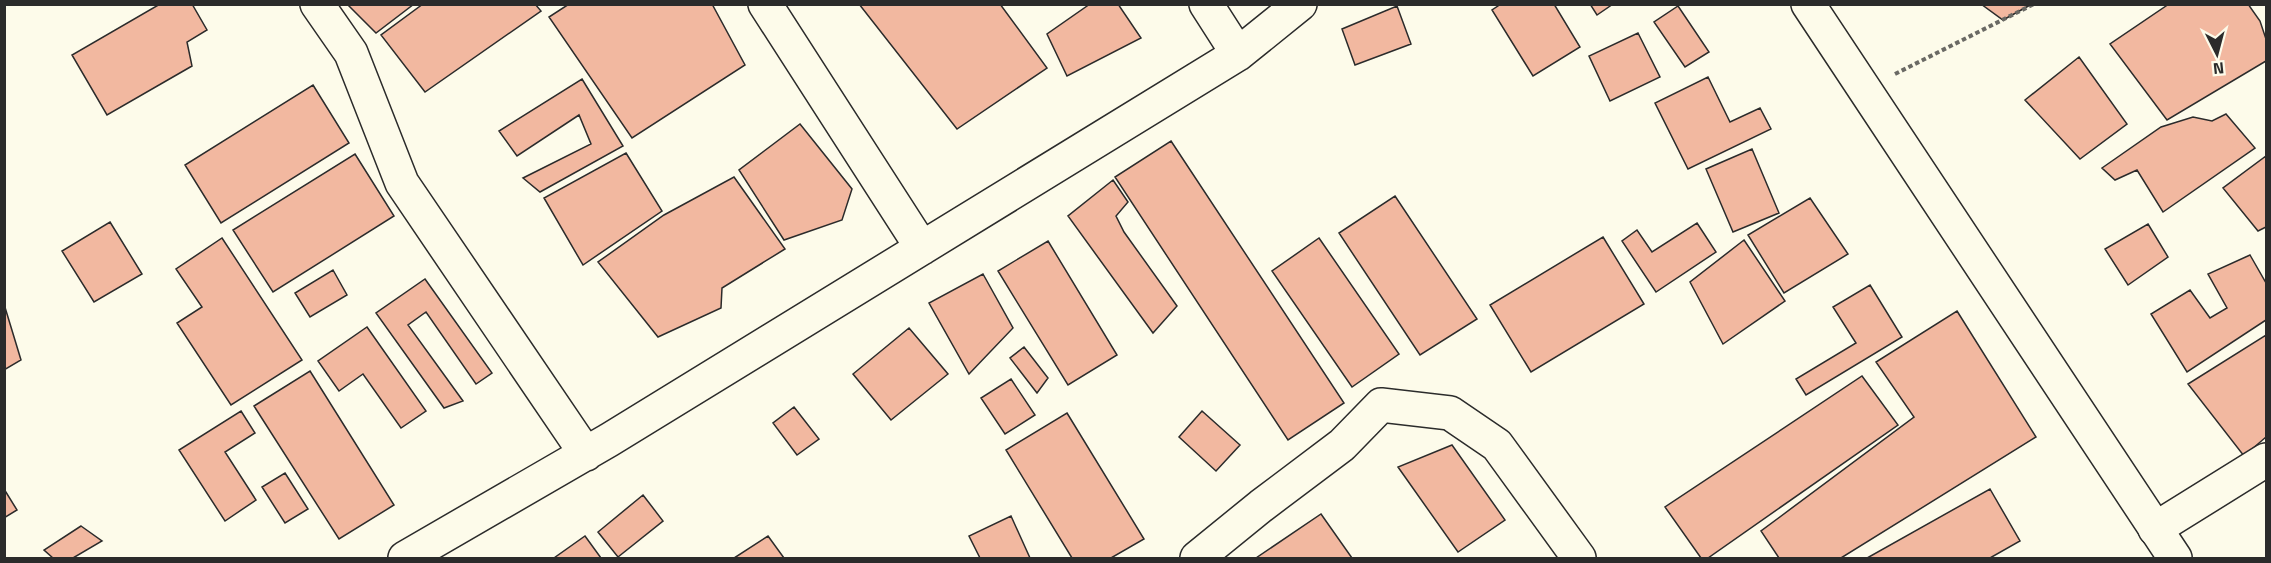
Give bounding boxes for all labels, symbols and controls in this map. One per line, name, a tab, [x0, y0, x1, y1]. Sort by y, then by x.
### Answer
north arrow	[2187, 24, 2247, 84]
text: N	[2212, 56, 2225, 81]

